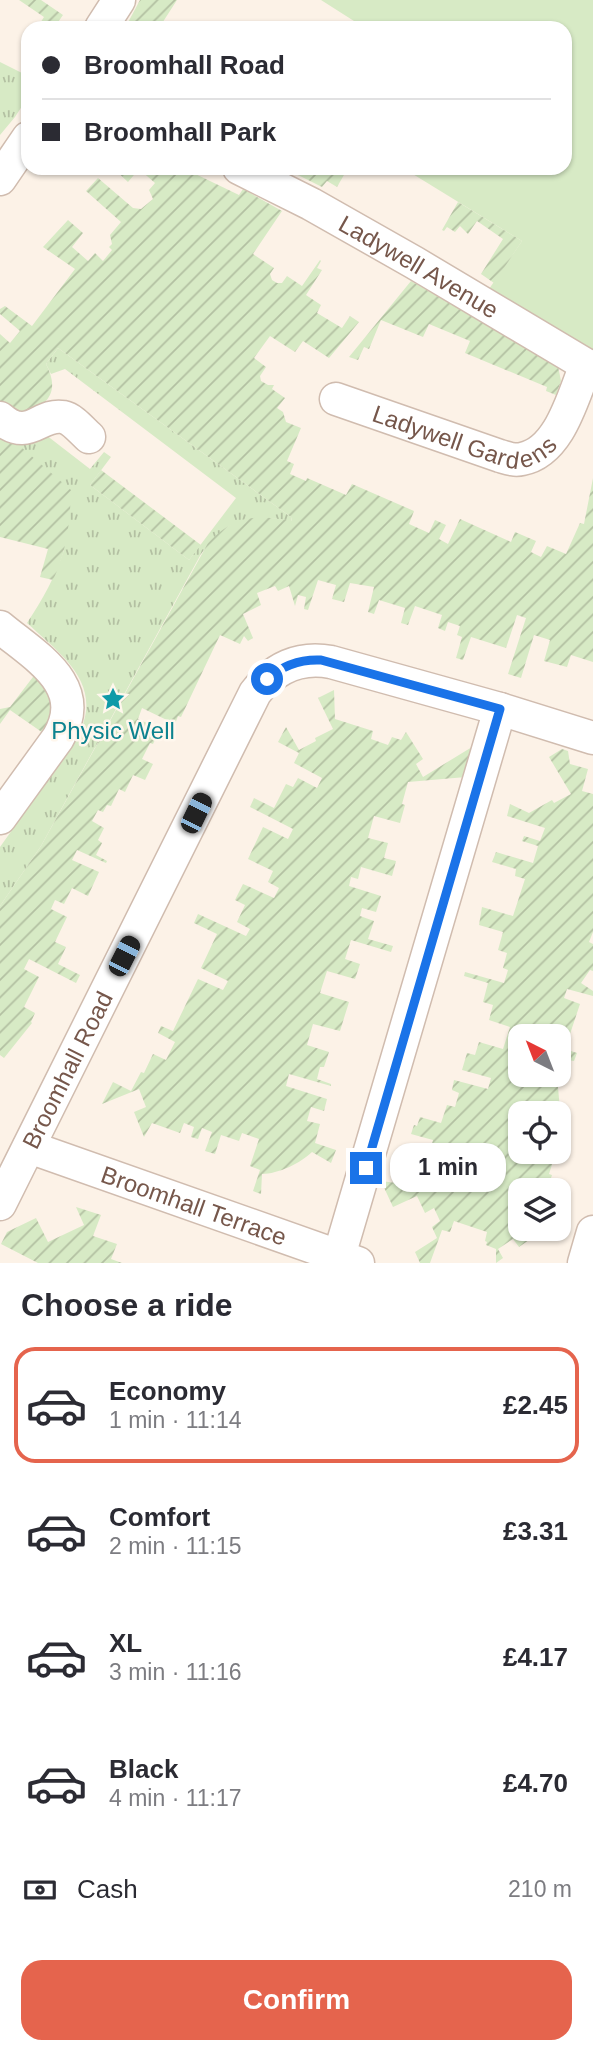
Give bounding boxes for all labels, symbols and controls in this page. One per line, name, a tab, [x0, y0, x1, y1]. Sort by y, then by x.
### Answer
text: Broomhall Road	[84, 50, 285, 80]
text: Broomhall Park	[84, 117, 276, 147]
street label: Ladywell Avenue	[334, 209, 503, 323]
street label: Ladywell Gardens	[369, 399, 561, 474]
route start	[251, 663, 283, 695]
place icon: Physic Well	[99, 685, 127, 713]
place label: Physic Well	[51, 717, 175, 744]
car	[178, 790, 215, 836]
car	[106, 933, 143, 979]
street label: Broomhall Road	[16, 987, 118, 1153]
north arrow	[508, 1024, 570, 1087]
map controls	[508, 1024, 571, 1241]
button: locate	[508, 1101, 571, 1164]
callout: 1 min	[390, 1144, 506, 1192]
route end	[350, 1152, 382, 1184]
text: 1 min	[418, 1154, 478, 1180]
street label: Broomhall Terrace	[98, 1160, 290, 1250]
button: layers	[508, 1178, 571, 1241]
text: Choose a ride	[21, 1287, 233, 1323]
icon: car	[25, 1374, 88, 1437]
text: Economy	[109, 1376, 226, 1406]
text: £2.45	[503, 1390, 568, 1420]
text: 1 min · 11:14	[109, 1407, 242, 1433]
icon: car	[25, 1500, 88, 1563]
text: Comfort	[109, 1502, 210, 1532]
text: £3.31	[503, 1516, 568, 1546]
text: 2 min · 11:15	[109, 1533, 242, 1559]
icon: car	[25, 1626, 88, 1689]
text: XL	[109, 1628, 142, 1658]
text: £4.17	[503, 1642, 568, 1672]
text: 3 min · 11:16	[109, 1659, 242, 1685]
icon: car	[25, 1752, 88, 1815]
text: Black	[109, 1754, 178, 1784]
text: £4.70	[503, 1768, 568, 1798]
text: 4 min · 11:17	[109, 1785, 242, 1811]
icon: cash	[21, 1871, 59, 1909]
text: Cash	[77, 1874, 138, 1904]
text: 210 m	[508, 1876, 572, 1902]
button: Confirm	[21, 1960, 572, 2040]

